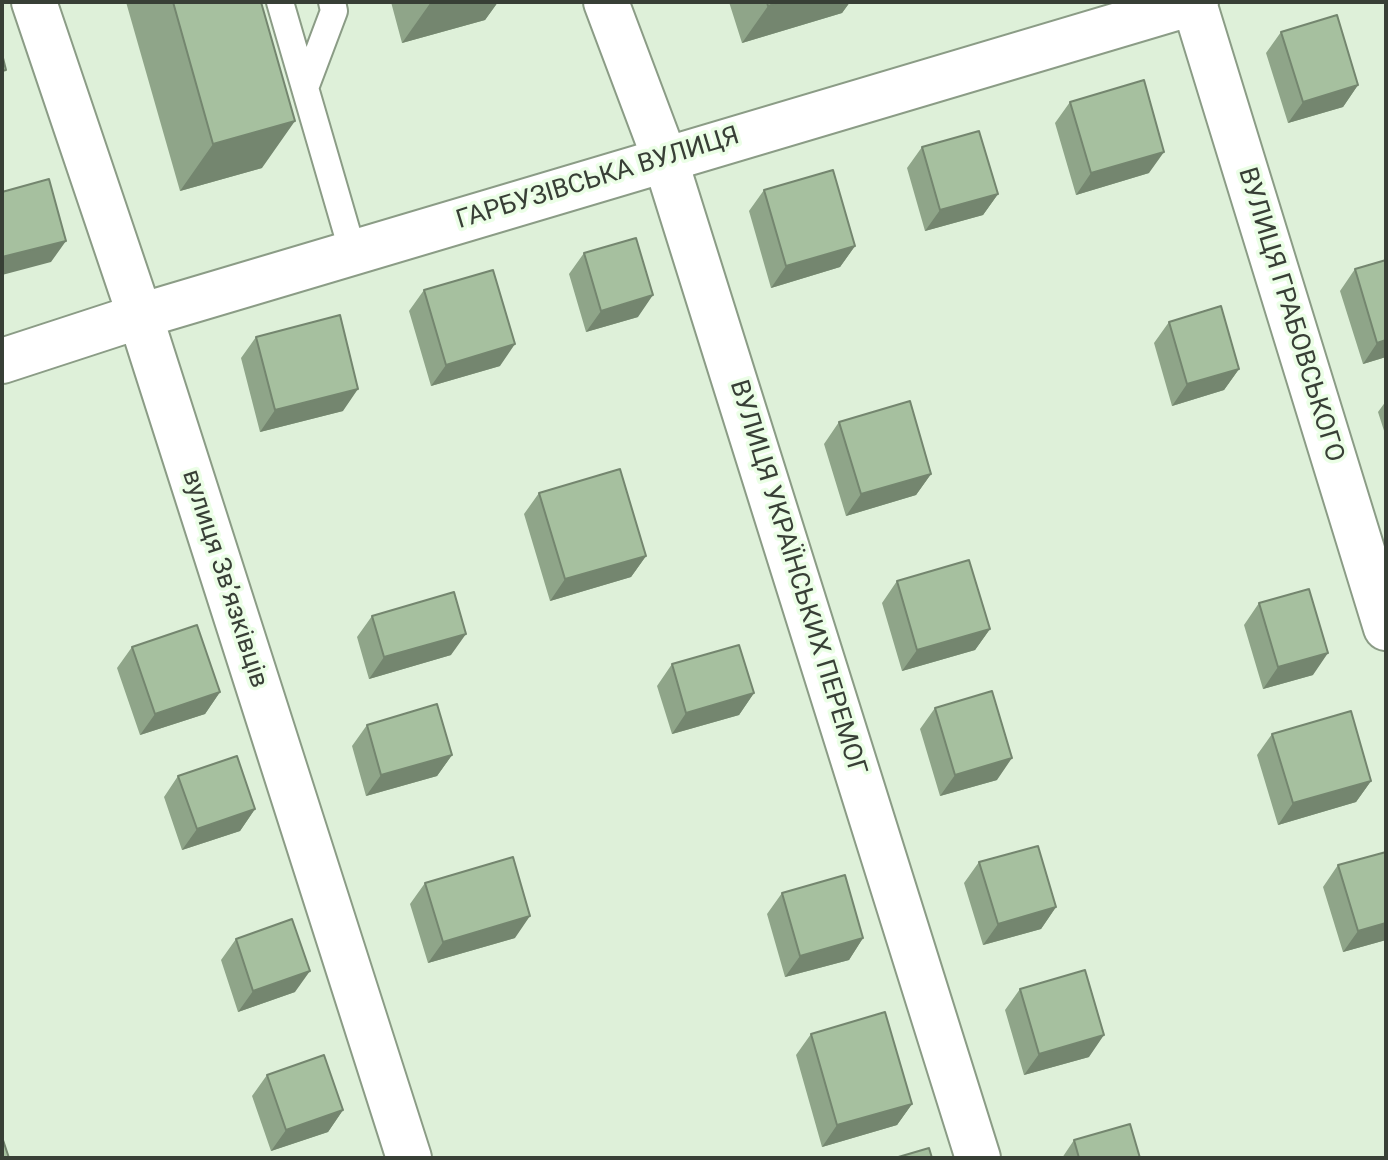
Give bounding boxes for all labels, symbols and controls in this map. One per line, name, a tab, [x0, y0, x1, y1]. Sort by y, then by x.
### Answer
street label: ГАРБУЗІВСЬКА ВУЛИЦЯ	[453, 121, 743, 237]
street label: ВУЛИЦЯ ГРАБОВСЬКОГО	[1230, 164, 1350, 466]
street label: ВУЛИЦЯ УКРАЇНСЬКИХ ПЕРЕМОГ	[722, 376, 872, 780]
street label: вулиця Звʼязківців	[174, 466, 274, 692]

